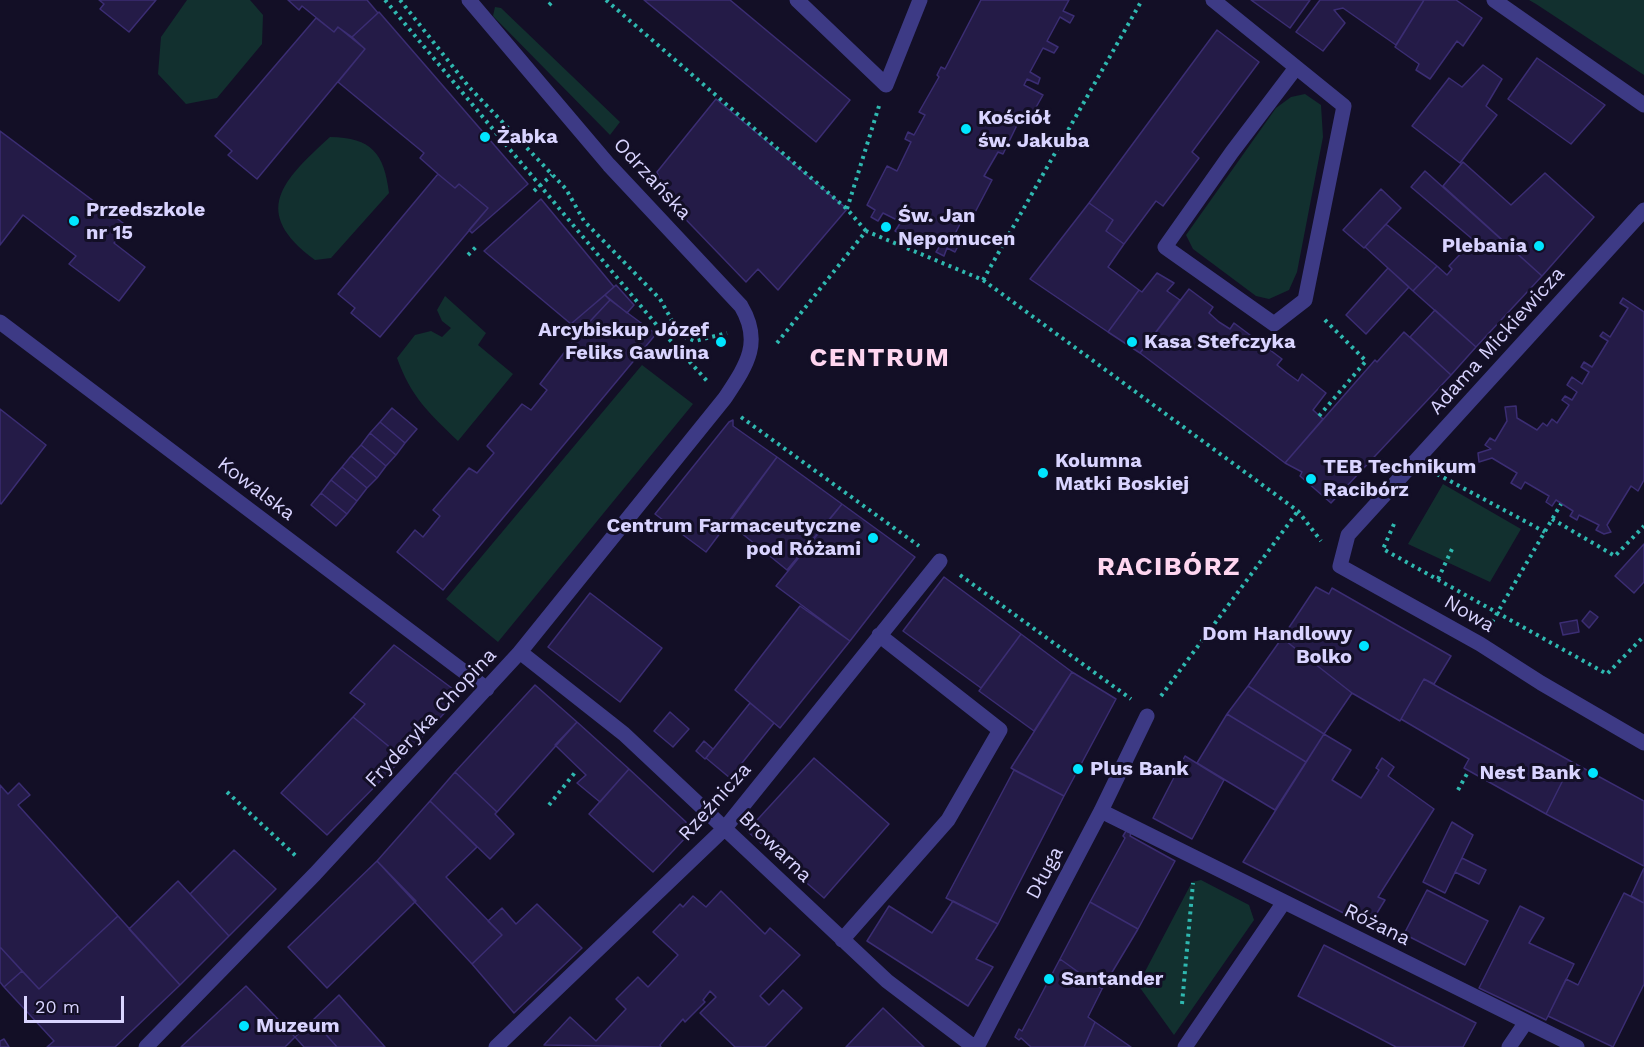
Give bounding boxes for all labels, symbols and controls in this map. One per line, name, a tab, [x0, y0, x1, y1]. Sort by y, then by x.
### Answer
place label: Kościół św. Jakuba	[978, 106, 1089, 153]
marker: Kościół św. Jakuba	[959, 122, 973, 136]
place label: Żabka	[497, 125, 558, 149]
marker: Żabka	[478, 130, 492, 144]
street label: Odrzańska	[608, 133, 696, 225]
place label: Przedszkole nr 15	[86, 198, 205, 245]
place label: Św. Jan Nepomucen	[898, 204, 1015, 251]
marker: Przedszkole nr 15	[67, 214, 81, 228]
marker: Św. Jan Nepomucen	[879, 220, 893, 234]
place label: Plebania	[1442, 234, 1527, 258]
marker: Plebania	[1532, 239, 1546, 253]
street label: Adama Mickiewicza	[1424, 262, 1570, 420]
place label: Arcybiskup Józef Feliks Gawlina	[538, 318, 709, 365]
place label: Kasa Stefczyka	[1144, 330, 1296, 354]
marker: Arcybiskup Józef Feliks Gawlina	[714, 335, 728, 349]
marker: Kasa Stefczyka	[1125, 335, 1139, 349]
district label: CENTRUM	[810, 342, 950, 374]
place label: Kolumna Matki Boskiej	[1055, 449, 1189, 496]
street label: Kowalska	[212, 452, 300, 526]
place label: TEB Technikum Racibórz	[1323, 455, 1476, 502]
marker: Kolumna Matki Boskiej	[1036, 466, 1050, 480]
marker: TEB Technikum Racibórz	[1304, 472, 1318, 486]
place label: Centrum Farmaceutyczne pod Różami	[607, 514, 861, 561]
marker: Centrum Farmaceutyczne pod Różami	[866, 531, 880, 545]
district label: RACIBÓRZ	[1097, 551, 1241, 583]
street label: Nowa	[1440, 590, 1498, 638]
place label: Dom Handlowy Bolko	[1202, 622, 1352, 669]
marker: Dom Handlowy Bolko	[1357, 639, 1371, 653]
street label: Fryderyka Chopina	[360, 643, 502, 793]
place label: Plus Bank	[1090, 757, 1189, 781]
street label: Rzeźnicza	[674, 758, 756, 846]
place label: Nest Bank	[1479, 761, 1581, 785]
marker: Plus Bank	[1071, 762, 1085, 776]
marker: Nest Bank	[1586, 766, 1600, 780]
street label: Browarna	[733, 806, 817, 888]
street label: Długa	[1021, 843, 1069, 903]
street label: Różana	[1340, 899, 1414, 951]
place label: Santander	[1061, 967, 1163, 991]
marker: Santander	[1042, 972, 1056, 986]
scale bar	[27, 984, 128, 1022]
text: 20 m	[35, 996, 80, 1017]
place label: Muzeum	[256, 1014, 340, 1038]
marker: Muzeum	[237, 1019, 251, 1033]

